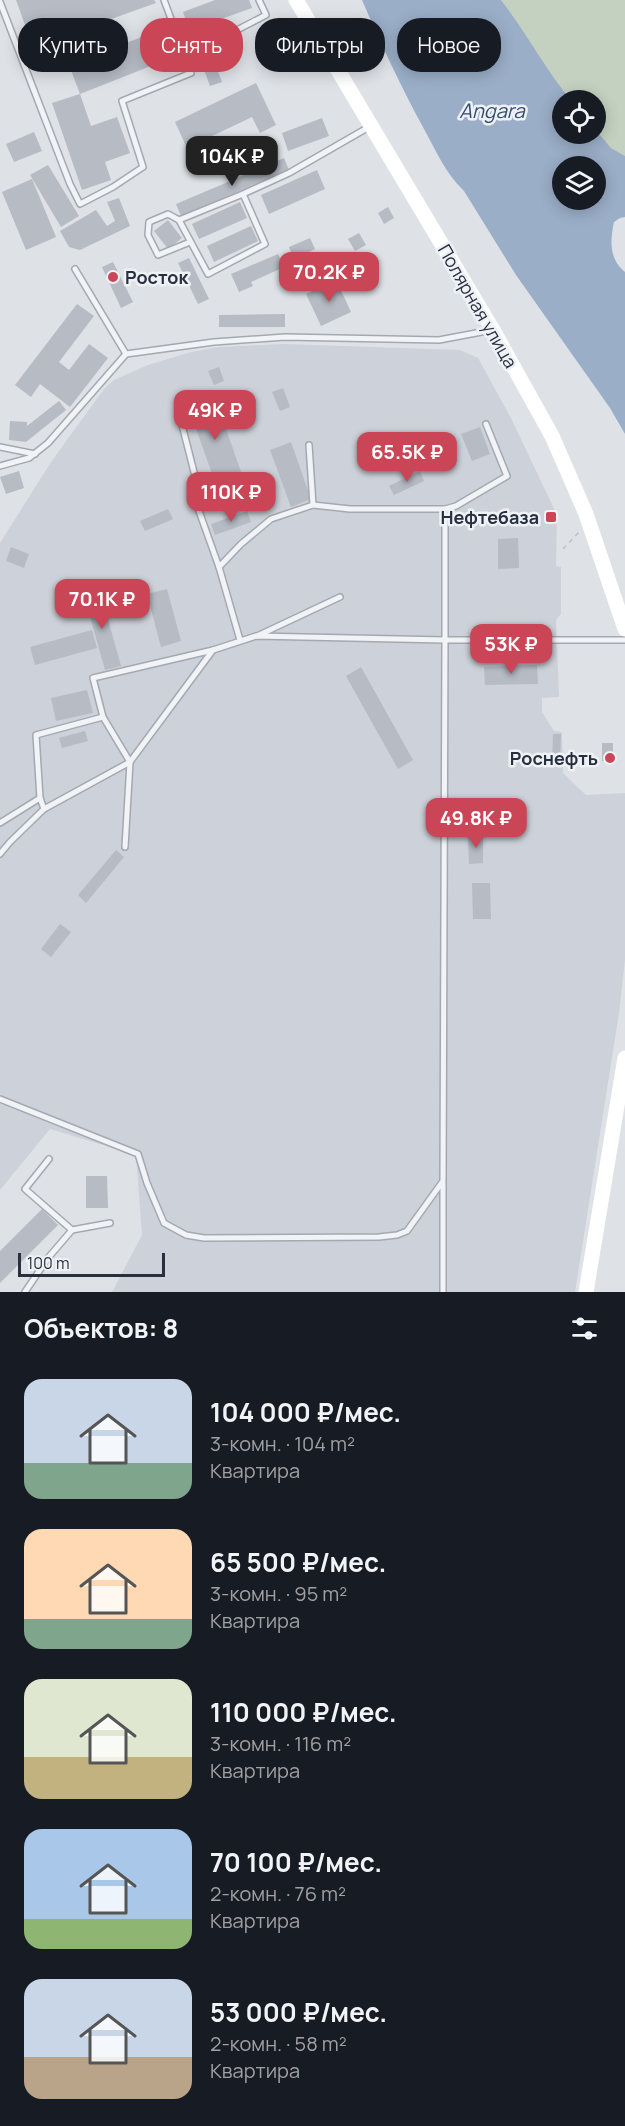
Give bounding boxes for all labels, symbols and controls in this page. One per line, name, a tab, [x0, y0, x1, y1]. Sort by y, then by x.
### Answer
chip: Купить	[18, 18, 128, 72]
chip: Снять	[140, 18, 243, 72]
chip: Фильтры	[255, 18, 385, 72]
chip: Новое	[397, 18, 501, 72]
map controls	[552, 90, 606, 210]
button: locate	[552, 90, 606, 144]
water label: Angara	[459, 97, 526, 124]
pin: 104K ₽	[183, 136, 281, 187]
text: 104K ₽	[200, 142, 264, 169]
button: layers	[552, 156, 606, 210]
street label: Полярная улица	[433, 240, 523, 372]
pin: 70.2K ₽	[274, 252, 384, 303]
text: 70.2K ₽	[293, 258, 365, 285]
place label: Росток	[125, 265, 189, 289]
marker: Росток	[106, 270, 120, 284]
pin: 49K ₽	[173, 390, 257, 441]
text: 49K ₽	[188, 396, 242, 423]
pin: 65.5K ₽	[352, 432, 462, 483]
text: 65.5K ₽	[371, 438, 443, 465]
pin: 110K ₽	[182, 472, 280, 523]
text: 110K ₽	[201, 478, 261, 505]
place label: Нефтебаза	[441, 505, 539, 529]
marker: Нефтебаза	[544, 510, 558, 524]
pin: 70.1K ₽	[47, 579, 157, 630]
text: 70.1K ₽	[69, 585, 135, 612]
pin: 53K ₽	[469, 624, 553, 675]
text: 53K ₽	[484, 630, 538, 657]
place label: Роснефть	[510, 746, 598, 770]
marker: Роснефть	[603, 751, 617, 765]
pin: 49.8K ₽	[421, 798, 531, 849]
text: 49.8K ₽	[440, 804, 512, 831]
scale bar	[18, 1250, 165, 1278]
text: 100 m	[27, 1252, 70, 1274]
text: Объектов: 8	[24, 1310, 178, 1346]
icon: filters	[568, 1312, 601, 1345]
text: 104 000 ₽/мес.	[210, 1394, 401, 1430]
icon: home	[72, 1403, 144, 1475]
text: 3-комн. · 104 m²	[210, 1430, 355, 1457]
text: Квартира	[210, 1457, 300, 1484]
text: 65 500 ₽/мес.	[210, 1544, 386, 1580]
icon: home	[72, 1553, 144, 1625]
text: 3-комн. · 95 m²	[210, 1580, 347, 1607]
text: Квартира	[210, 1607, 300, 1634]
text: 110 000 ₽/мес.	[210, 1694, 397, 1730]
icon: home	[72, 1703, 144, 1775]
text: 3-комн. · 116 m²	[210, 1730, 351, 1757]
text: Квартира	[210, 1757, 300, 1784]
text: 70 100 ₽/мес.	[210, 1844, 382, 1880]
icon: home	[72, 1853, 144, 1925]
text: 2-комн. · 76 m²	[210, 1880, 346, 1907]
text: Квартира	[210, 1907, 300, 1934]
text: 53 000 ₽/мес.	[210, 1994, 387, 2030]
icon: home	[72, 2003, 144, 2075]
text: 2-комн. · 58 m²	[210, 2030, 347, 2057]
text: Квартира	[210, 2057, 300, 2084]

